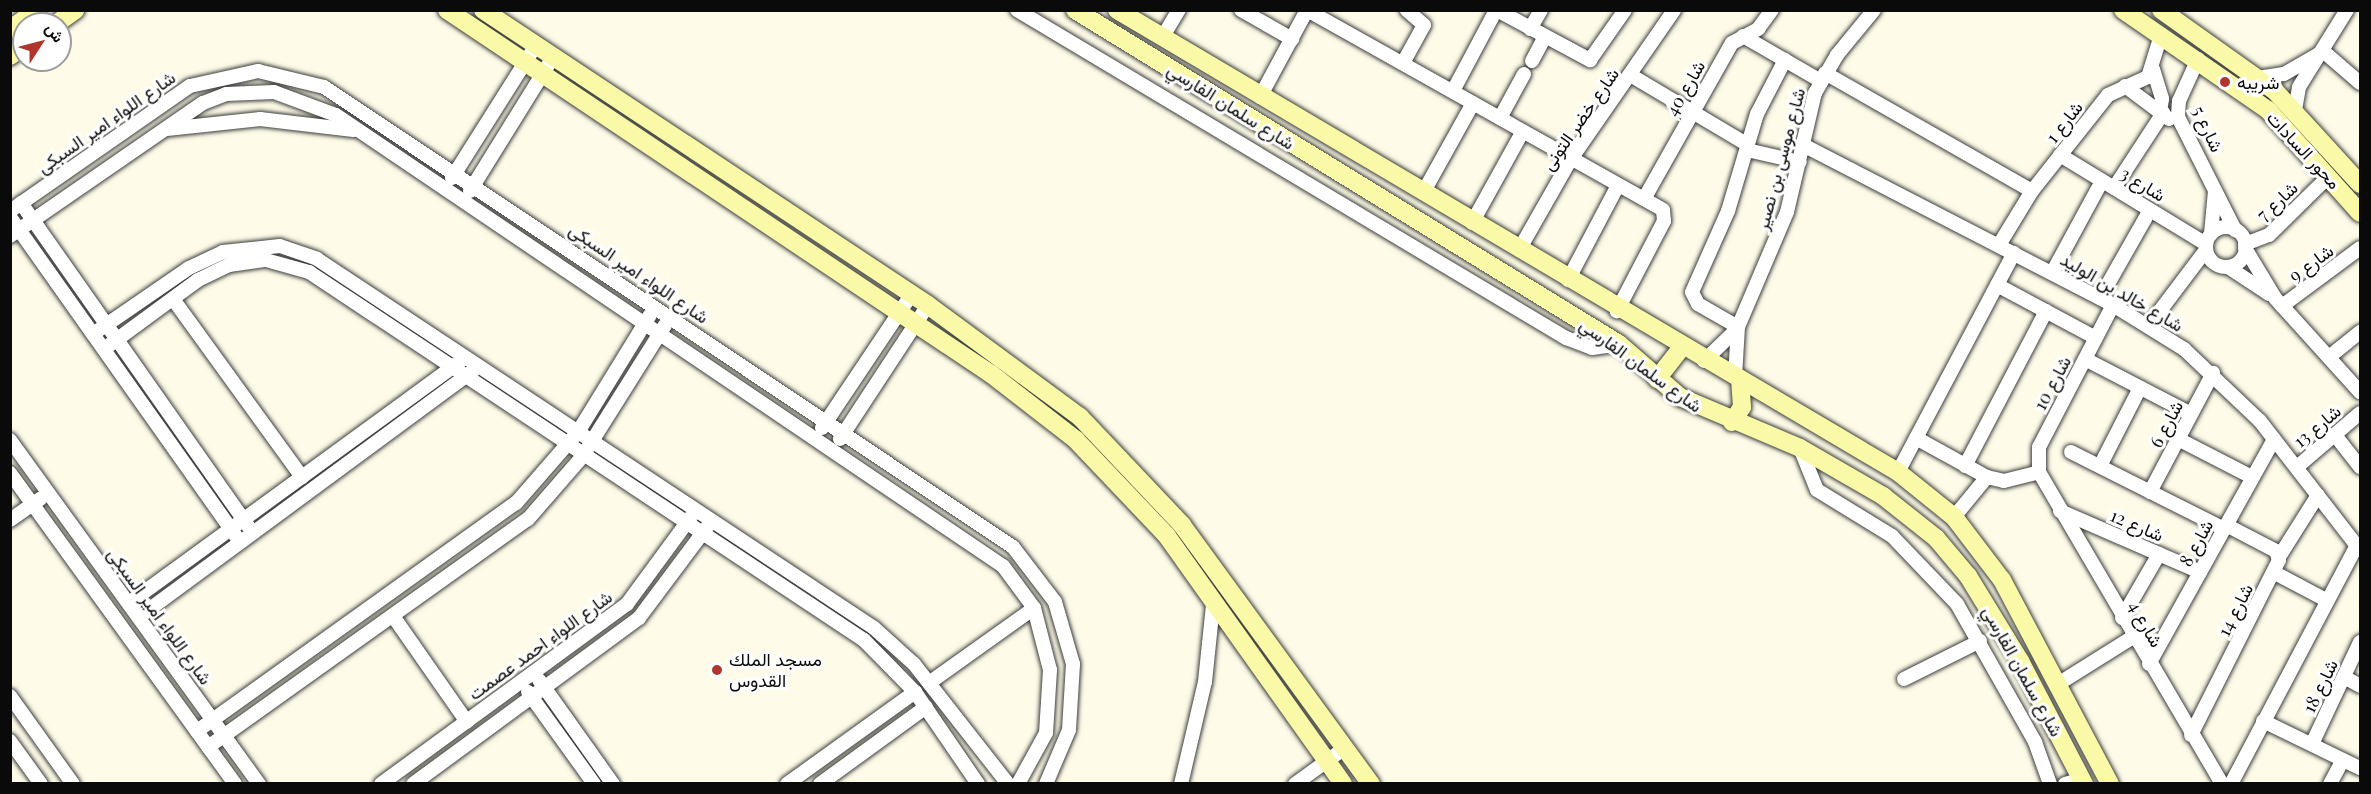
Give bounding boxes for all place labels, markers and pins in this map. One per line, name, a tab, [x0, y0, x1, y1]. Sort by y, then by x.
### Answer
place label: شريبه	[2237, 71, 2279, 93]
marker: شريبه	[2218, 75, 2232, 89]
place label: مسجد الملك القدوس	[729, 649, 822, 692]
marker: مسجد الملك القدوس	[710, 663, 724, 677]

